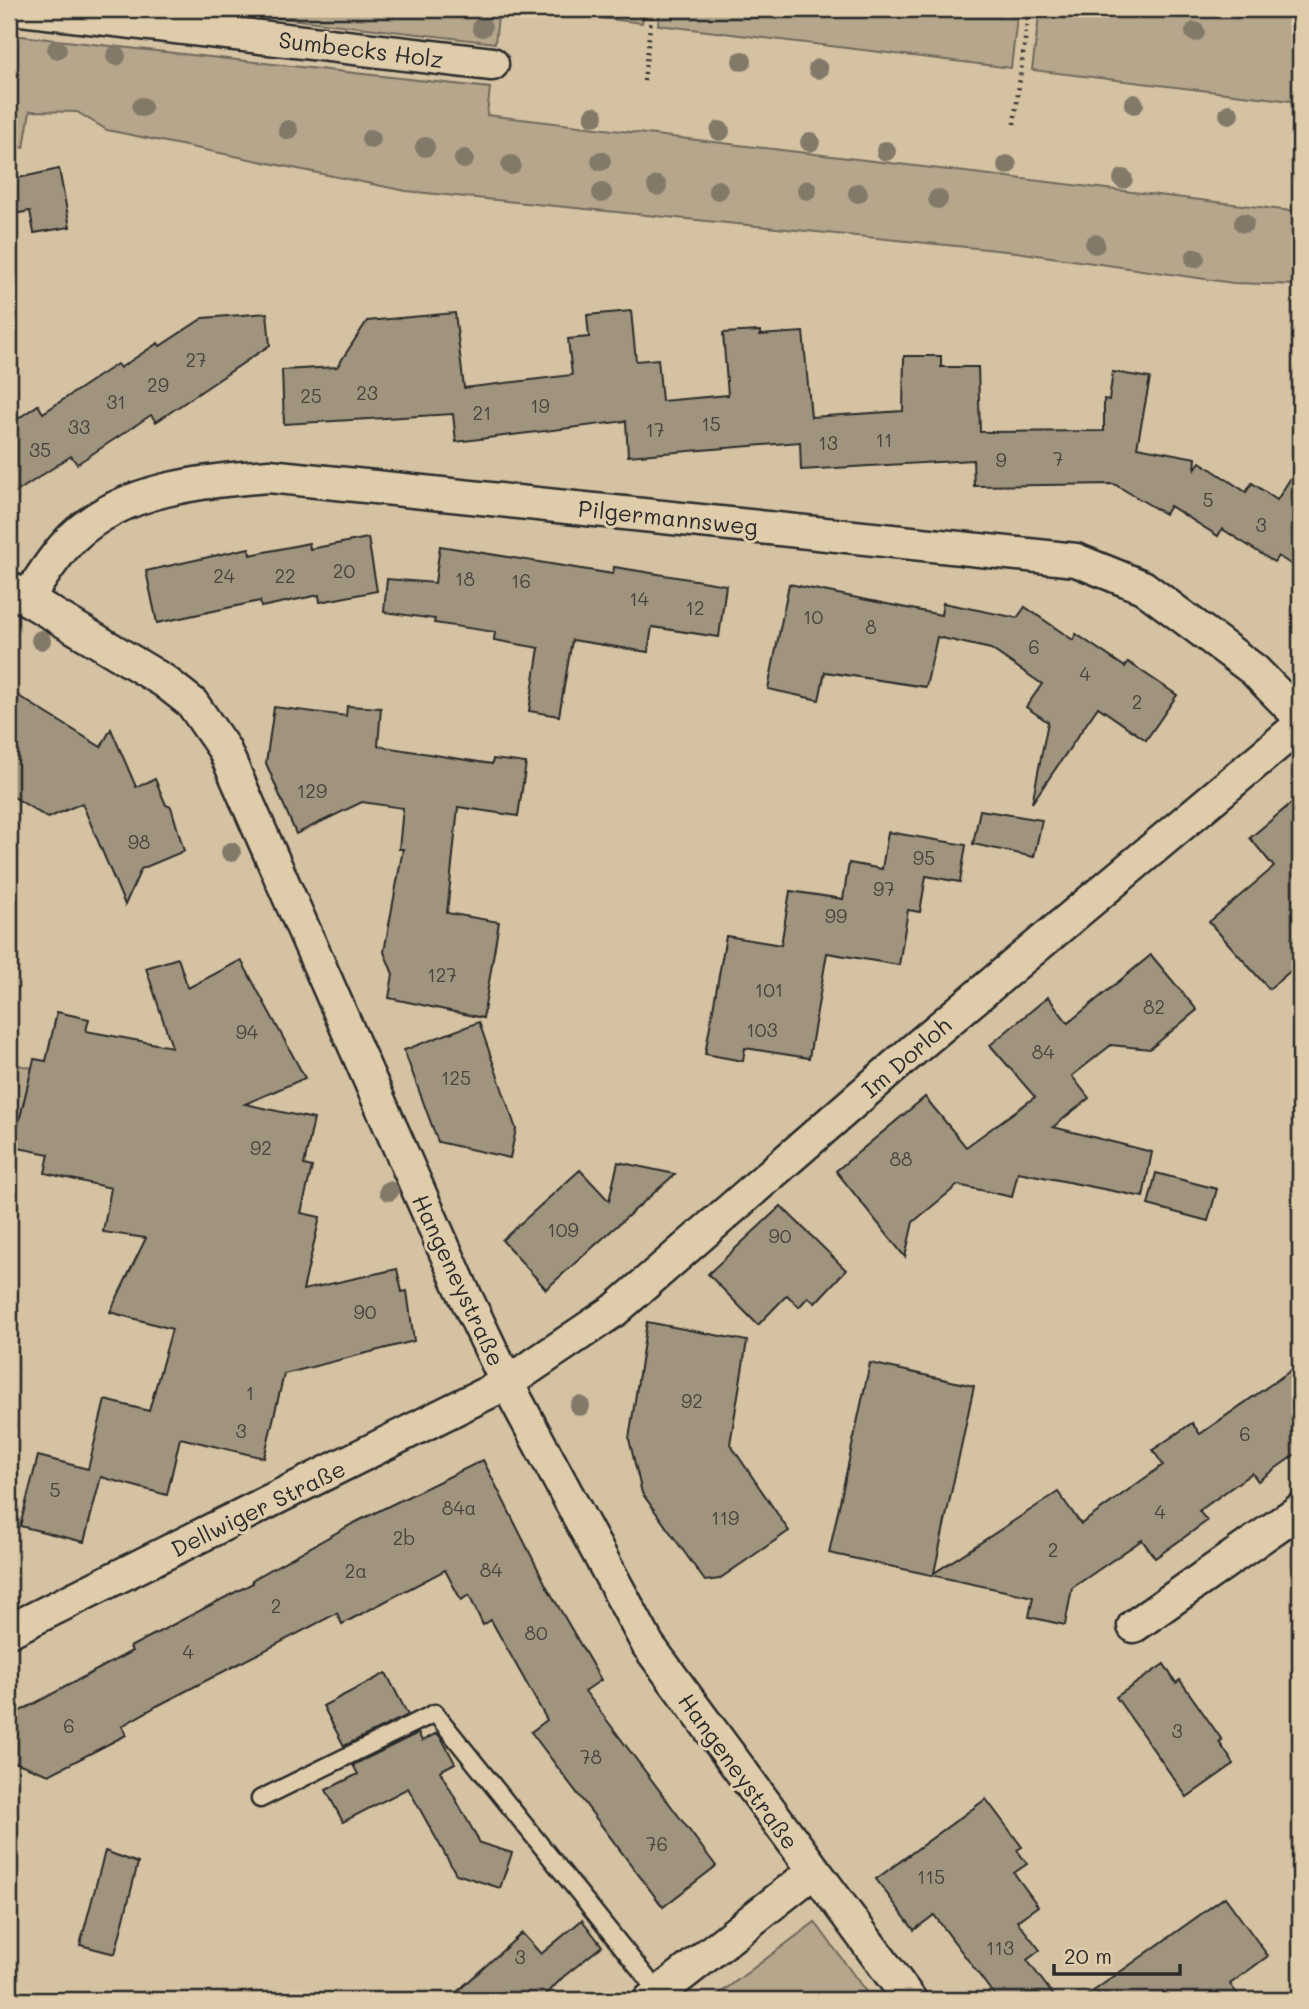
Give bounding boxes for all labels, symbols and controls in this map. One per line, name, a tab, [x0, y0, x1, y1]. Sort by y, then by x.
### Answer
street label: Sumbecks Holz	[277, 24, 445, 74]
house number: 27	[185, 347, 207, 372]
house number: 29	[147, 372, 169, 397]
house number: 23	[356, 380, 378, 405]
house number: 25	[300, 383, 322, 408]
house number: 31	[106, 389, 126, 414]
house number: 19	[530, 393, 550, 418]
house number: 21	[472, 400, 492, 425]
house number: 15	[701, 411, 721, 436]
house number: 33	[68, 414, 90, 439]
house number: 17	[645, 417, 665, 442]
house number: 11	[876, 427, 893, 452]
house number: 13	[818, 430, 838, 455]
house number: 35	[29, 437, 51, 462]
house number: 7	[1053, 446, 1063, 471]
house number: 9	[995, 447, 1007, 472]
house number: 5	[1202, 487, 1214, 512]
street label: Pilgermannsweg	[577, 493, 759, 541]
house number: 3	[1255, 512, 1267, 537]
house number: 20	[333, 558, 355, 583]
house number: 24	[213, 563, 235, 588]
house number: 22	[274, 563, 296, 588]
house number: 18	[455, 566, 475, 591]
house number: 16	[511, 568, 531, 593]
house number: 14	[629, 586, 649, 611]
house number: 12	[685, 595, 705, 620]
house number: 10	[803, 604, 823, 629]
house number: 8	[865, 614, 877, 639]
house number: 6	[1028, 634, 1040, 659]
house number: 4	[1079, 661, 1091, 686]
house number: 2	[1132, 689, 1142, 714]
house number: 129	[297, 778, 327, 803]
house number: 98	[128, 829, 150, 854]
house number: 95	[913, 845, 935, 870]
house number: 97	[873, 876, 895, 901]
house number: 99	[825, 903, 847, 928]
house number: 127	[427, 962, 457, 987]
house number: 101	[755, 977, 783, 1002]
house number: 82	[1143, 994, 1165, 1019]
street label: Im Dorloh	[855, 1010, 957, 1104]
house number: 103	[746, 1017, 778, 1042]
house number: 94	[236, 1019, 258, 1044]
house number: 84	[1032, 1039, 1054, 1064]
house number: 125	[441, 1065, 471, 1090]
house number: 92	[250, 1135, 272, 1160]
house number: 88	[890, 1146, 913, 1171]
street label: Hangeneystraße	[406, 1189, 512, 1371]
house number: 109	[547, 1217, 579, 1242]
house number: 90	[769, 1223, 792, 1248]
house number: 90	[354, 1299, 377, 1324]
house number: 1	[246, 1380, 254, 1405]
house number: 92	[681, 1388, 703, 1413]
house number: 3	[235, 1418, 247, 1443]
house number: 6	[1239, 1421, 1251, 1446]
street label: Dellwiger Straße	[166, 1453, 350, 1563]
house number: 5	[49, 1477, 61, 1502]
house number: 84a	[442, 1495, 476, 1520]
house number: 4	[1154, 1499, 1166, 1524]
house number: 119	[711, 1505, 739, 1530]
house number: 2b	[393, 1525, 415, 1550]
house number: 2	[1048, 1537, 1058, 1562]
house number: 84	[480, 1557, 502, 1582]
house number: 2a	[345, 1558, 367, 1583]
house number: 2	[271, 1593, 281, 1618]
house number: 80	[524, 1620, 548, 1645]
house number: 4	[182, 1639, 194, 1664]
street label: Hangeneystraße	[672, 1687, 806, 1855]
house number: 6	[63, 1713, 75, 1738]
house number: 3	[1171, 1718, 1183, 1743]
house number: 78	[580, 1744, 602, 1769]
house number: 76	[646, 1831, 668, 1856]
house number: 115	[917, 1864, 945, 1889]
scale bar	[1054, 1932, 1180, 1976]
house number: 113	[986, 1935, 1014, 1960]
text: 20 m	[1064, 1942, 1112, 1969]
house number: 3	[514, 1944, 526, 1969]

